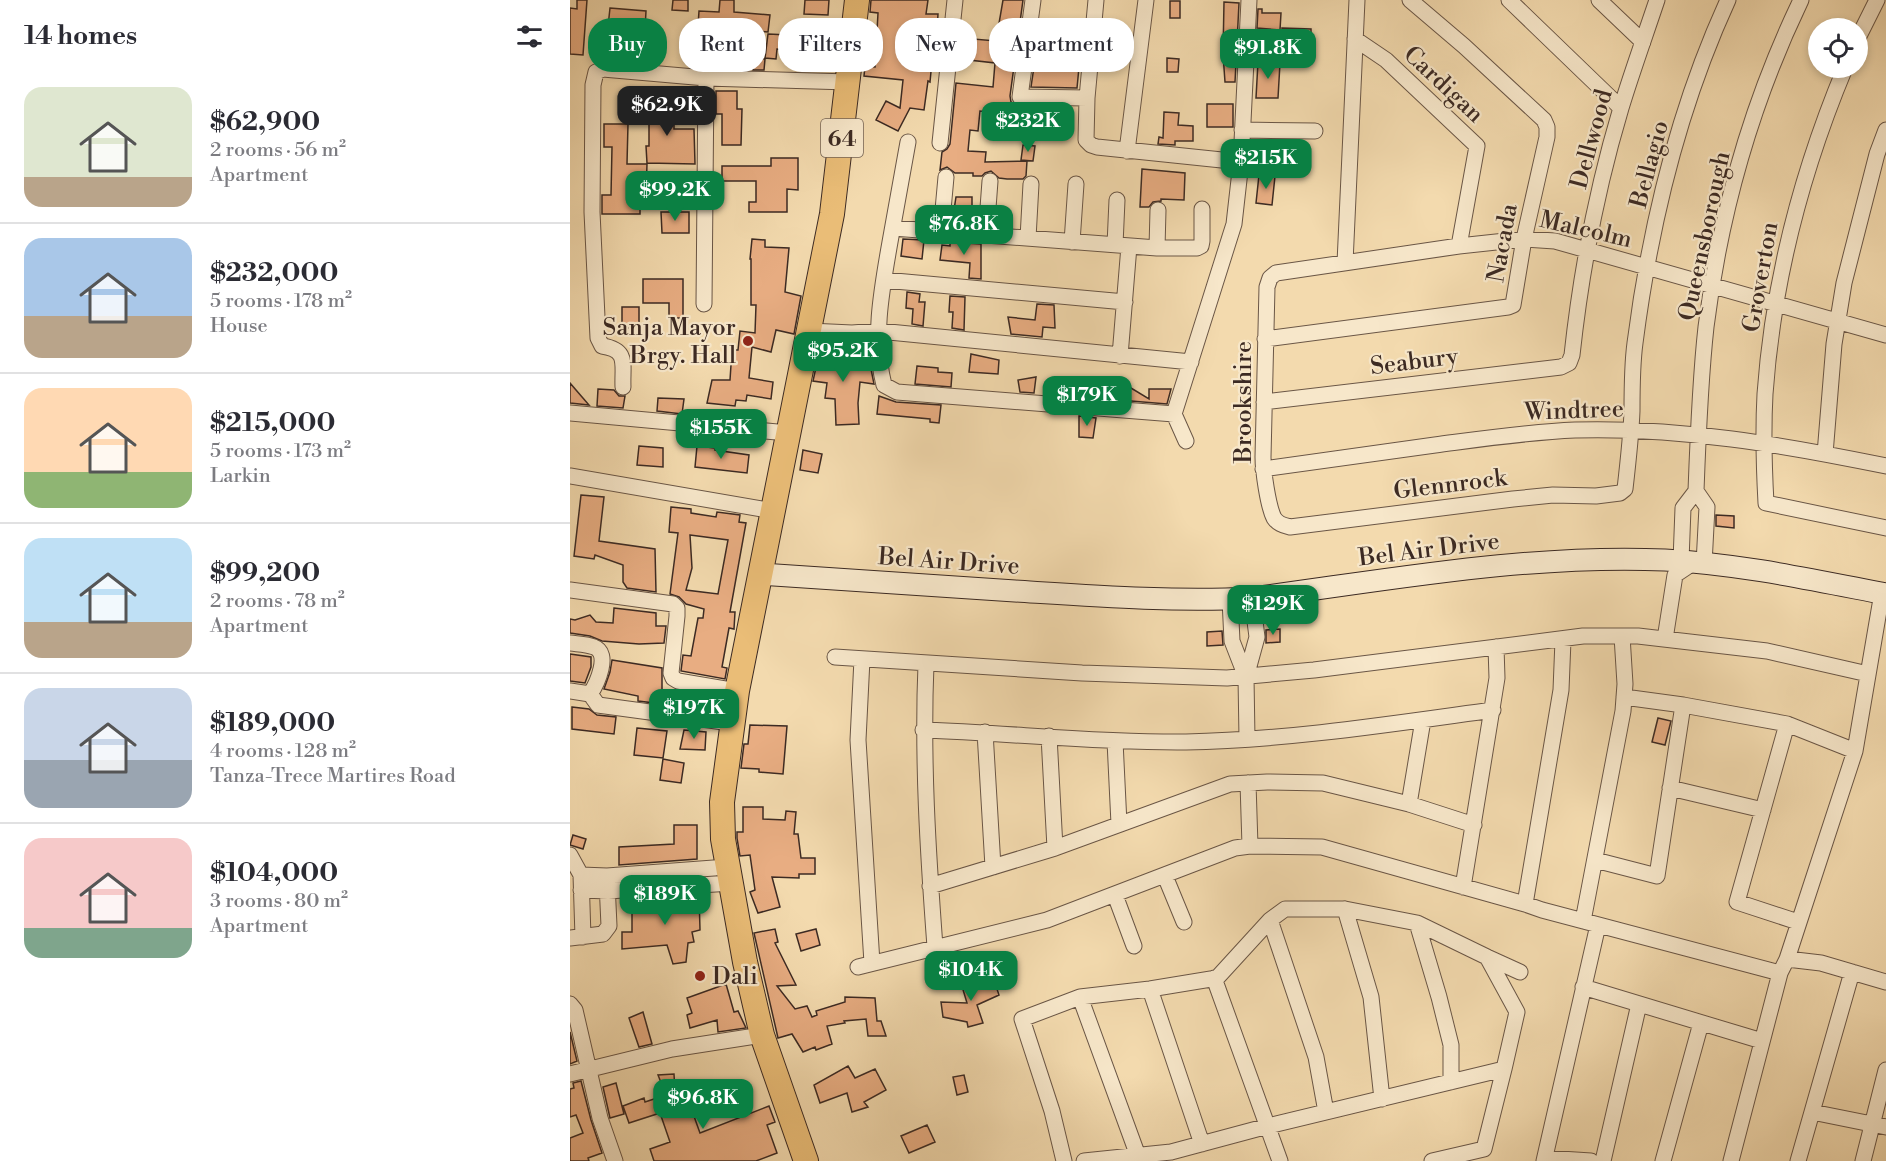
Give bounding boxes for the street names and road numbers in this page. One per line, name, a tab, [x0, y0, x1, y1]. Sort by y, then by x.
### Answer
street label: Cardigan	[1397, 40, 1490, 130]
street label: Dellwood	[1564, 86, 1620, 192]
street label: Bellagio	[1624, 117, 1676, 212]
road number: 64	[821, 119, 863, 157]
street label: Queensborough	[1672, 149, 1738, 324]
street label: Nacada	[1481, 201, 1525, 285]
street label: Malcolm	[1537, 205, 1635, 255]
street label: Groverton	[1737, 220, 1785, 335]
street label: Brookshire	[1229, 341, 1259, 464]
street label: Seabury	[1368, 342, 1460, 382]
street label: Windtree	[1523, 394, 1624, 428]
street label: Glennrock	[1392, 463, 1510, 507]
street label: Bel Air Drive	[1356, 526, 1501, 574]
street label: Bel Air Drive	[876, 542, 1021, 582]

